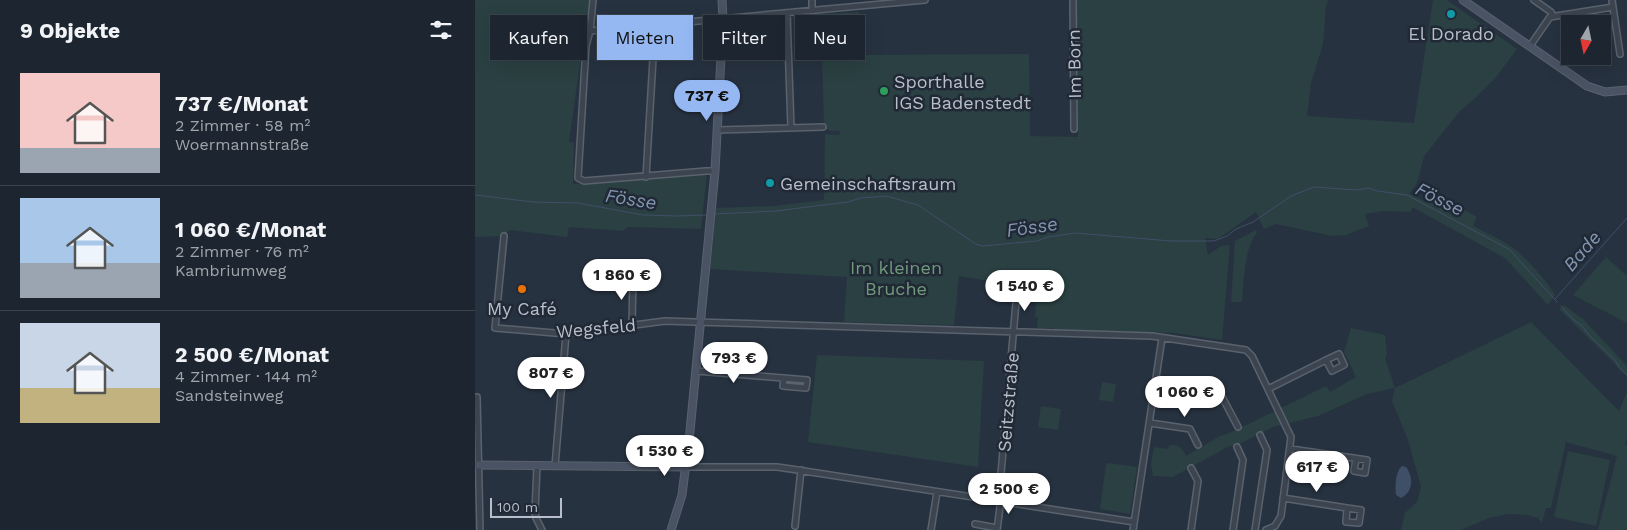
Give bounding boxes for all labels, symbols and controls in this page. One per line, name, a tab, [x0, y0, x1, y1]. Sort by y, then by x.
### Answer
marker: El Dorado	[1445, 8, 1457, 20]
chip: Kaufen	[490, 15, 587, 60]
chip: Mieten	[597, 15, 693, 60]
chip: Filter	[703, 15, 785, 60]
chip: Neu	[795, 15, 865, 60]
north arrow	[1561, 15, 1611, 65]
map controls	[1561, 15, 1611, 65]
icon: filters	[427, 16, 455, 44]
text: 9 Objekte	[20, 18, 120, 43]
place label: El Dorado	[1408, 23, 1494, 44]
street label: Im Born	[1063, 29, 1085, 99]
place label: Sporthalle IGS Badenstedt	[894, 71, 1031, 113]
pin: 737 €	[672, 80, 742, 122]
marker: Sporthalle IGS Badenstedt	[878, 85, 890, 97]
text: 737 €	[685, 86, 729, 105]
text: 737 €/Monat	[175, 91, 308, 116]
icon: home	[60, 93, 120, 153]
text: 2 Zimmer · 58 m²	[175, 116, 310, 135]
text: Woermannstraße	[175, 135, 309, 154]
place label: Gemeinschaftsraum	[780, 173, 956, 194]
marker: Gemeinschaftsraum	[764, 177, 776, 189]
water label: Fösse	[1412, 177, 1468, 221]
water label: Fösse	[604, 184, 658, 214]
water label: Fösse	[1005, 212, 1059, 242]
text: 1 060 €/Monat	[175, 217, 326, 242]
icon: home	[60, 218, 120, 278]
water label: Bade	[1558, 226, 1606, 276]
text: 2 Zimmer · 76 m²	[175, 242, 309, 261]
park label: Im kleinen Bruche	[850, 257, 942, 299]
pin: 1 860 €	[576, 258, 668, 301]
text: Kambriumweg	[175, 261, 286, 280]
text: 1 860 €	[593, 265, 651, 284]
pin: 1 540 €	[979, 270, 1071, 312]
text: 1 540 €	[996, 276, 1054, 295]
marker: My Café	[516, 283, 528, 295]
place label: My Café	[487, 298, 557, 319]
street label: Wegsfeld	[555, 314, 637, 342]
text: 2 500 €/Monat	[175, 342, 329, 367]
pin: 793 €	[699, 342, 769, 384]
icon: home	[60, 343, 120, 403]
text: 793 €	[712, 348, 756, 367]
street label: Seitzstraße	[993, 351, 1023, 453]
pin: 807 €	[516, 356, 586, 399]
text: 807 €	[528, 363, 574, 382]
text: 4 Zimmer · 144 m²	[175, 367, 317, 386]
pin: 1 060 €	[1139, 376, 1231, 418]
text: 1 060 €	[1156, 382, 1214, 401]
text: Sandsteinweg	[175, 386, 283, 405]
pin: 1 530 €	[619, 434, 711, 477]
text: 1 530 €	[637, 441, 693, 460]
pin: 617 €	[1282, 450, 1352, 493]
text: 617 €	[1296, 457, 1338, 476]
pin: 2 500 €	[963, 472, 1055, 515]
text: 2 500 €	[979, 479, 1039, 498]
scale bar	[490, 495, 563, 518]
text: 100 m	[497, 499, 538, 515]

